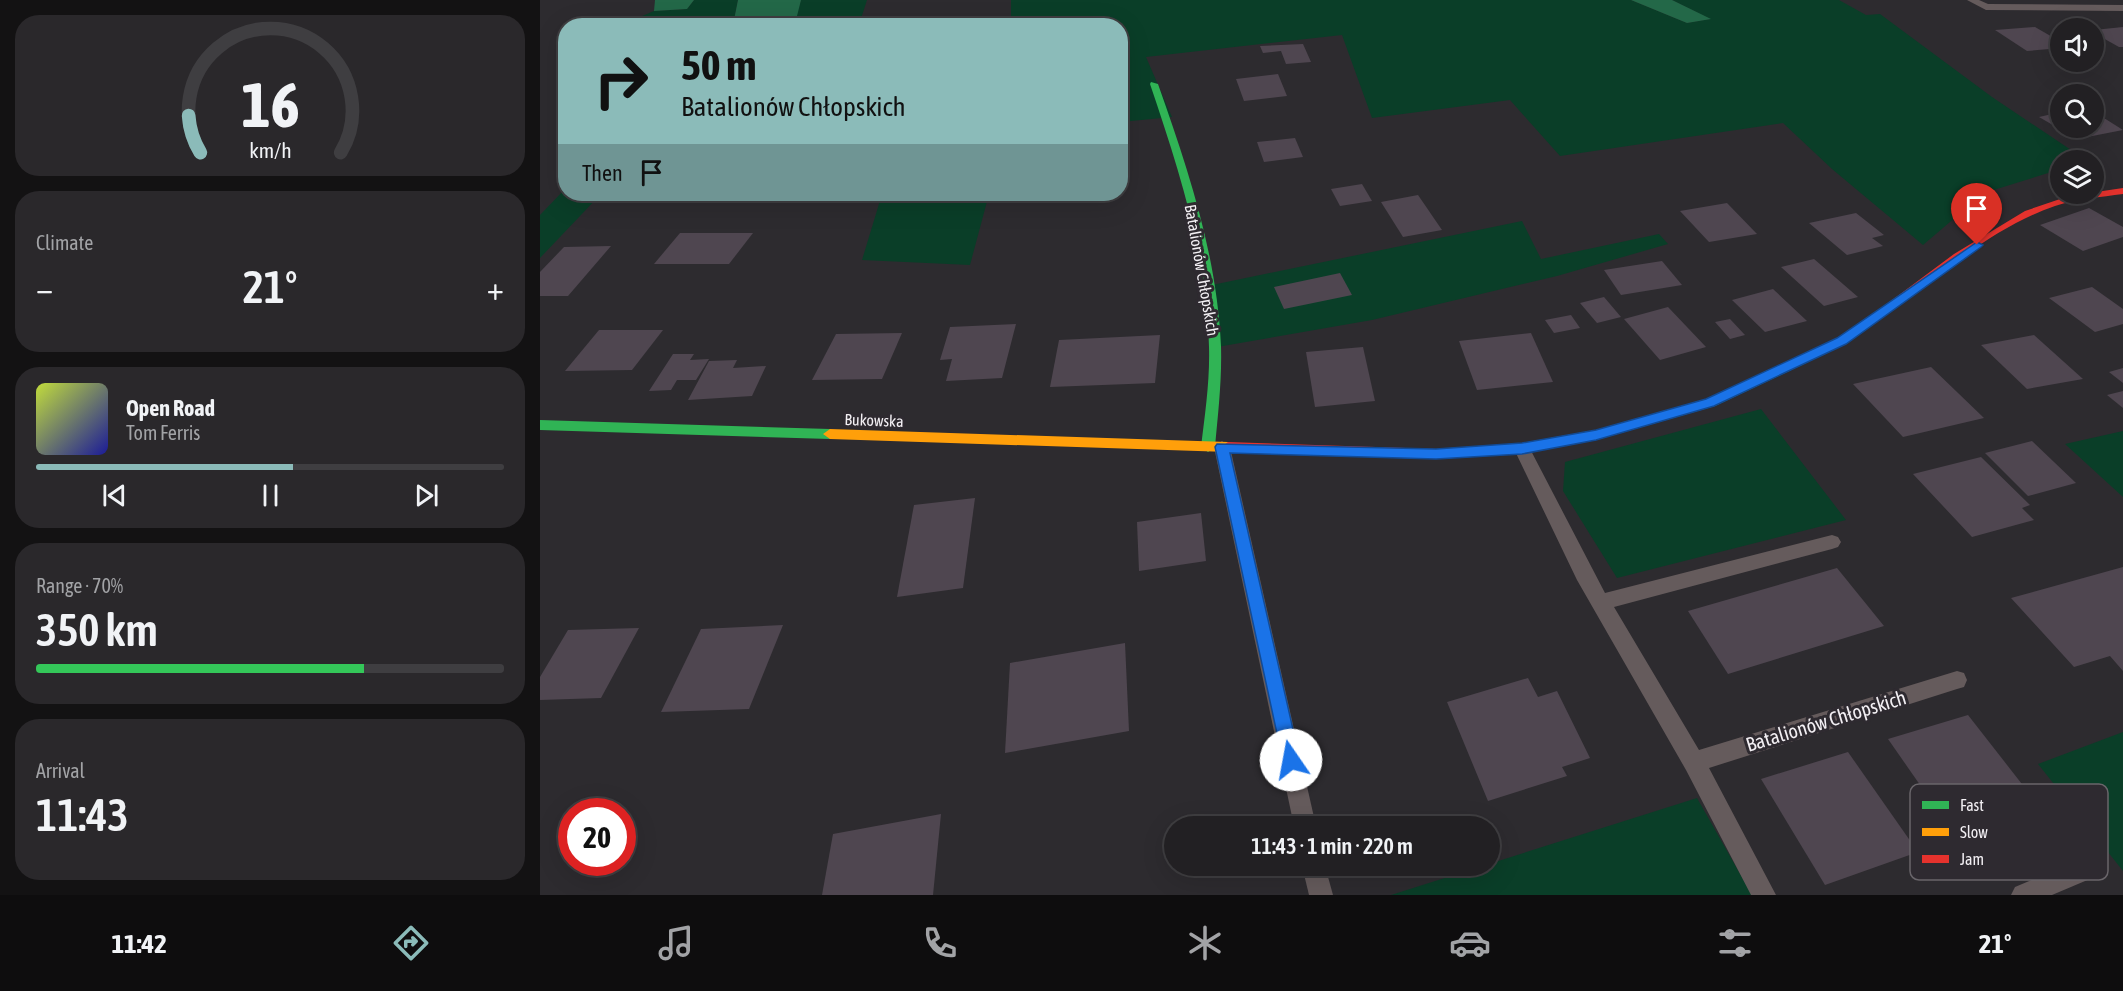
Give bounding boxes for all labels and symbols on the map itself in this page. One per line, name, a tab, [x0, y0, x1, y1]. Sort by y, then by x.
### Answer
pin	[1951, 183, 2002, 245]
street label: Batalionów Chłopskich	[1181, 203, 1222, 337]
street label: Bukowska	[844, 410, 904, 430]
street label: Batalionów Chłopskich	[1743, 685, 1909, 756]
position arrow	[1259, 728, 1323, 792]
legend	[1910, 784, 2108, 880]
text: Fast	[1960, 796, 1984, 814]
speed limit sign: 20	[558, 798, 636, 876]
text: Slow	[1960, 823, 1988, 841]
text: Jam	[1960, 850, 1984, 868]

